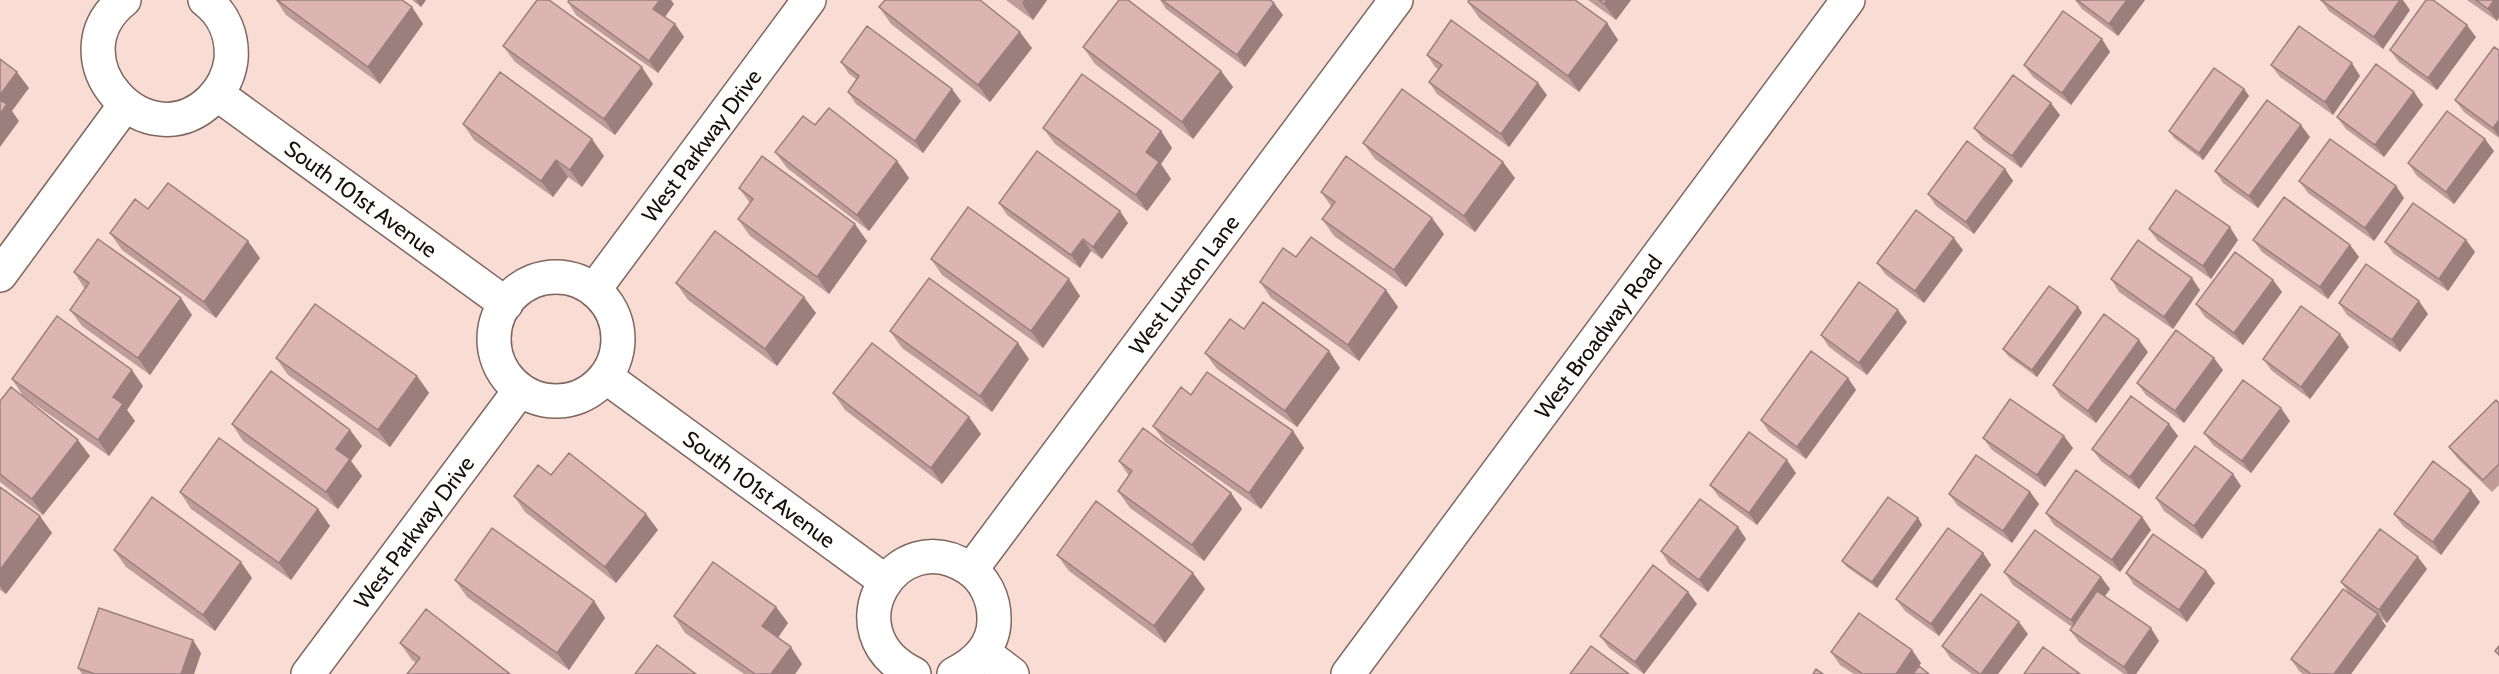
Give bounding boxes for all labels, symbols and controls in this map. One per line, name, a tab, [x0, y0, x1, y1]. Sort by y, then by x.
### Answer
street label: West Parkway Drive	[636, 64, 767, 227]
street label: South 101st Avenue	[280, 134, 442, 263]
street label: West Luxton Lane	[1123, 209, 1245, 360]
street label: West Broadway Road	[1529, 249, 1668, 424]
street label: South 101st Avenue	[678, 425, 841, 554]
street label: West Parkway Drive	[348, 450, 480, 614]

